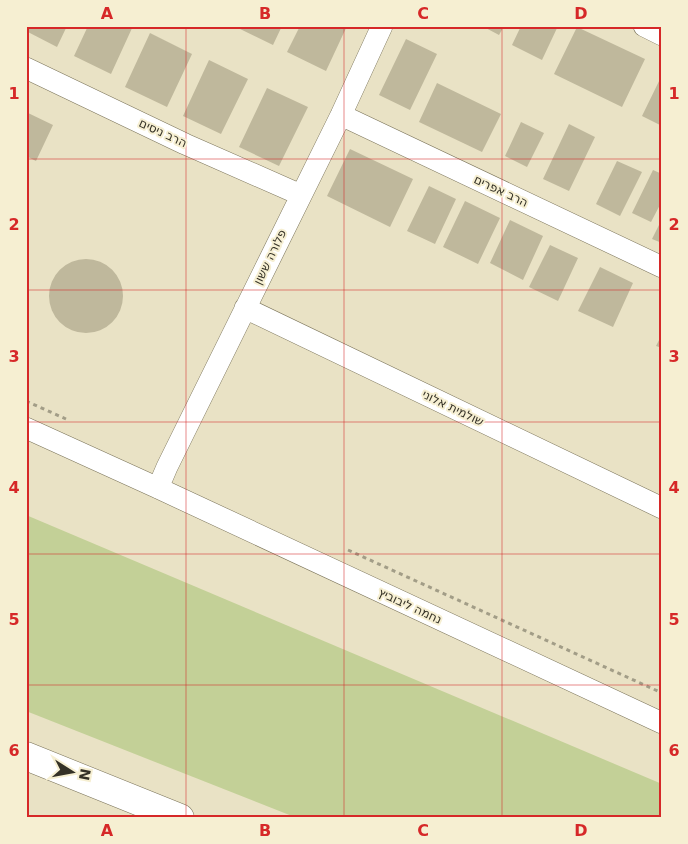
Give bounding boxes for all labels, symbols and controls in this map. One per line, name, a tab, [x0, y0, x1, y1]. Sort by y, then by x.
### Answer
text: A	[101, 4, 114, 23]
text: B	[259, 4, 271, 23]
text: C	[417, 4, 429, 23]
text: D	[574, 4, 588, 23]
text: 1	[8, 84, 20, 103]
text: 1	[668, 84, 680, 103]
street label: הרב ניסים	[137, 116, 189, 150]
street label: הרב אפרים	[472, 172, 530, 210]
text: 2	[8, 215, 20, 234]
text: 2	[668, 215, 680, 234]
street label: פלורה ששון	[251, 227, 289, 287]
text: 3	[8, 347, 20, 366]
text: 3	[668, 347, 680, 366]
street label: שולמית אלוני	[420, 387, 486, 429]
text: 4	[8, 478, 20, 497]
text: 4	[668, 478, 680, 497]
street label: נחמה ליבוביץ	[376, 585, 444, 627]
text: 5	[8, 610, 20, 629]
text: 5	[668, 610, 680, 629]
text: 6	[8, 741, 20, 760]
text: 6	[668, 741, 680, 760]
north arrow	[48, 746, 98, 796]
text: N	[76, 767, 94, 782]
text: A	[101, 821, 114, 840]
text: B	[259, 821, 271, 840]
text: C	[417, 821, 429, 840]
text: D	[574, 821, 588, 840]

